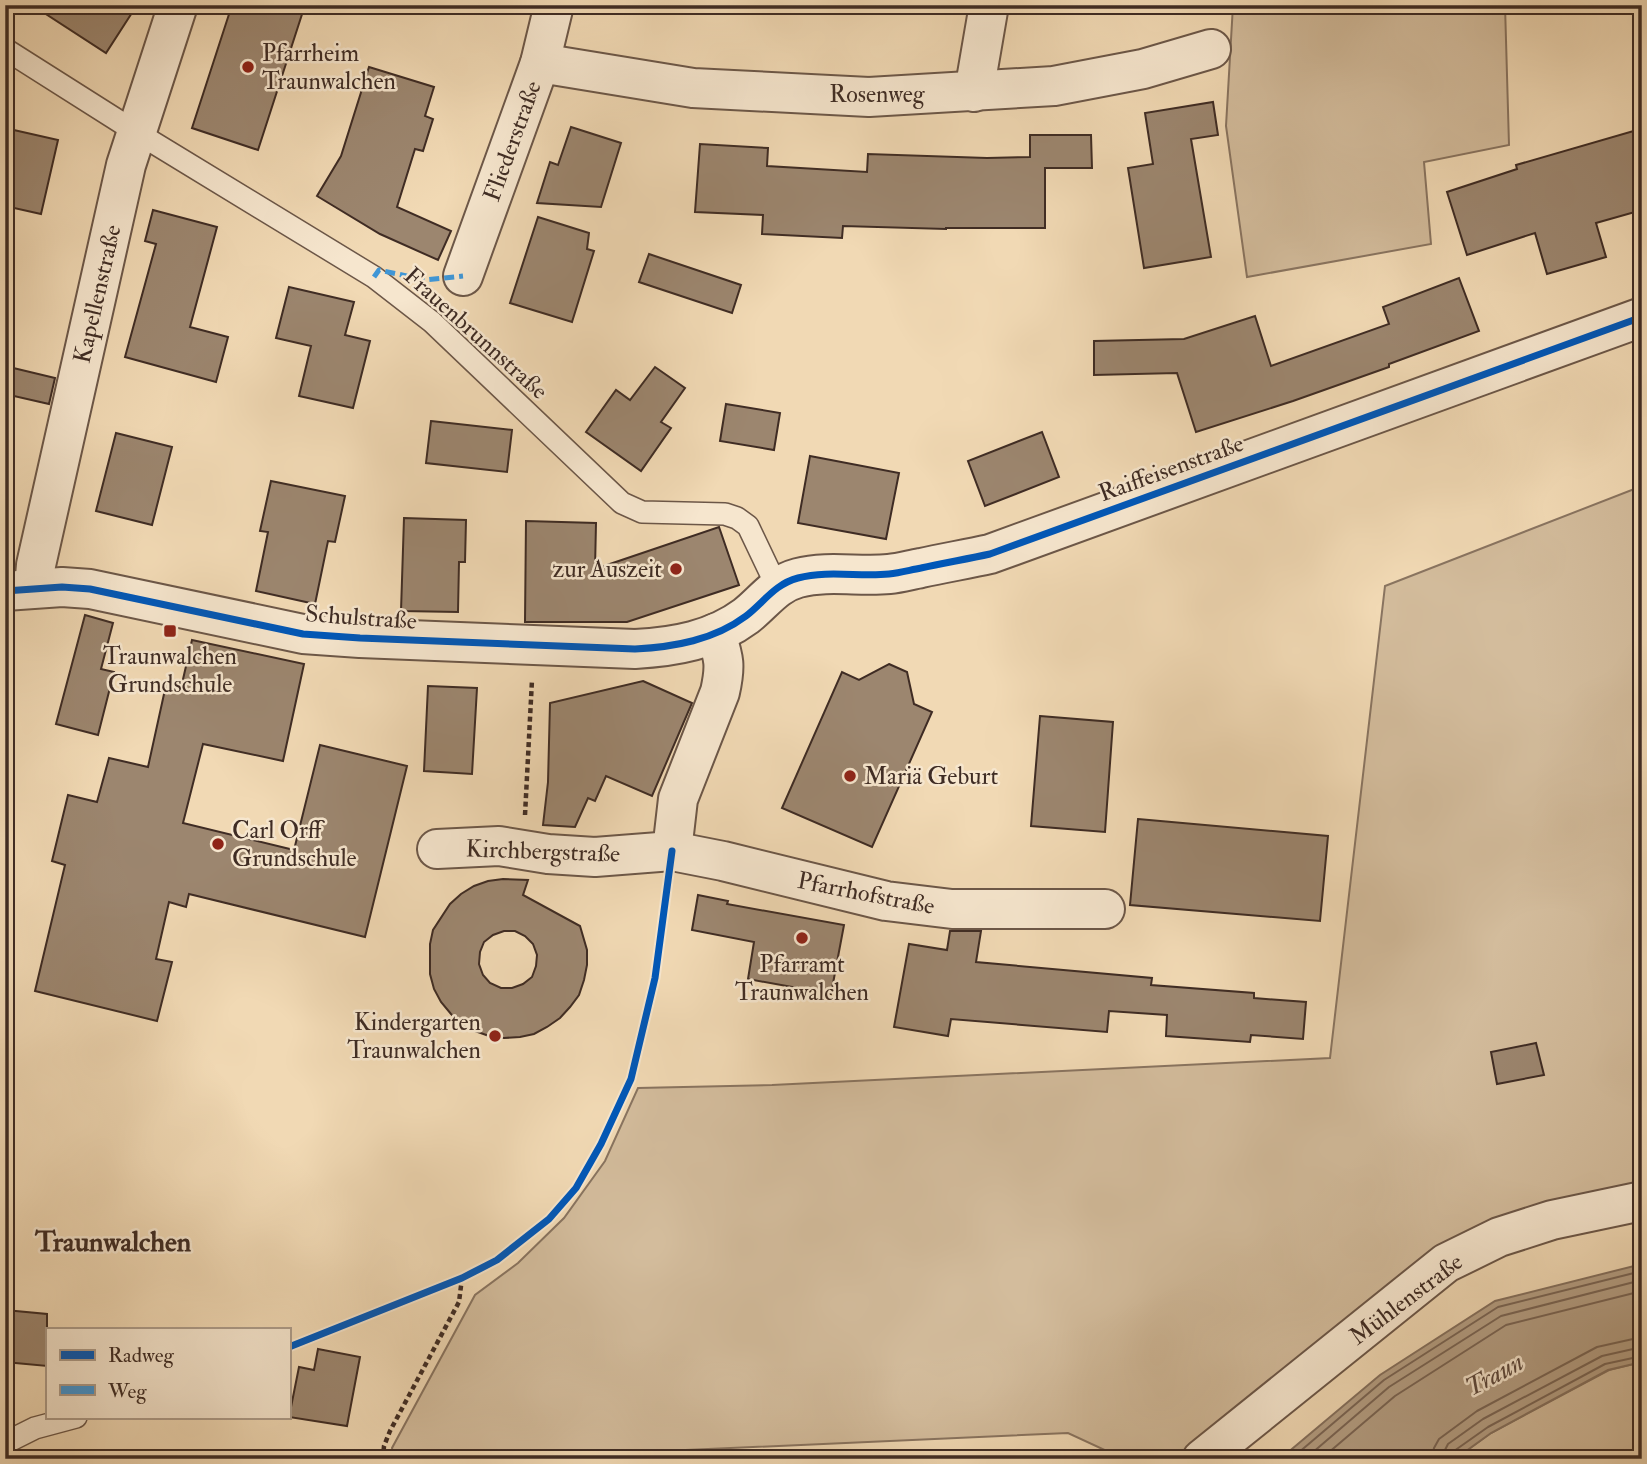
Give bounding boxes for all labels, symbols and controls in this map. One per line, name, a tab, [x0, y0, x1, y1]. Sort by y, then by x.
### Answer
place label: Pfarrheim Traunwalchen	[262, 38, 396, 97]
marker: Pfarrheim Traunwalchen	[240, 59, 256, 75]
street label: Fliederstraße	[476, 77, 549, 206]
street label: Rosenweg	[829, 79, 926, 110]
street label: Kapellenstraße	[67, 222, 128, 366]
street label: Frauenbrunnstraße	[397, 260, 554, 406]
street label: Raiffeisenstraße	[1094, 428, 1248, 509]
place label: zur Auszeit	[553, 554, 662, 585]
marker: zur Auszeit	[668, 561, 684, 577]
street label: Schulstraße	[304, 598, 418, 637]
marker: Traunwalchen Grundschule	[162, 623, 178, 639]
place label: Traunwalchen Grundschule	[103, 641, 237, 700]
place label: Mariä Geburt	[864, 761, 998, 792]
marker: Mariä Geburt	[842, 768, 858, 784]
place label: Carl Orff Grundschule	[232, 815, 356, 874]
street label: Kirchbergstraße	[465, 833, 621, 870]
marker: Carl Orff Grundschule	[210, 836, 226, 852]
street label: Pfarrhofstraße	[795, 865, 937, 922]
marker: Pfarramt Traunwalchen	[794, 930, 810, 946]
place label: Pfarramt Traunwalchen	[735, 949, 869, 1008]
place label: Kindergarten Traunwalchen	[347, 1007, 481, 1066]
marker: Kindergarten Traunwalchen	[487, 1028, 503, 1044]
district label: Traunwalchen	[34, 1225, 192, 1260]
street label: Mühlenstraße	[1343, 1247, 1469, 1352]
legend	[46, 1328, 290, 1418]
text: Radweg	[108, 1342, 174, 1369]
water label: Traun	[1460, 1346, 1529, 1404]
text: Weg	[107, 1378, 147, 1405]

